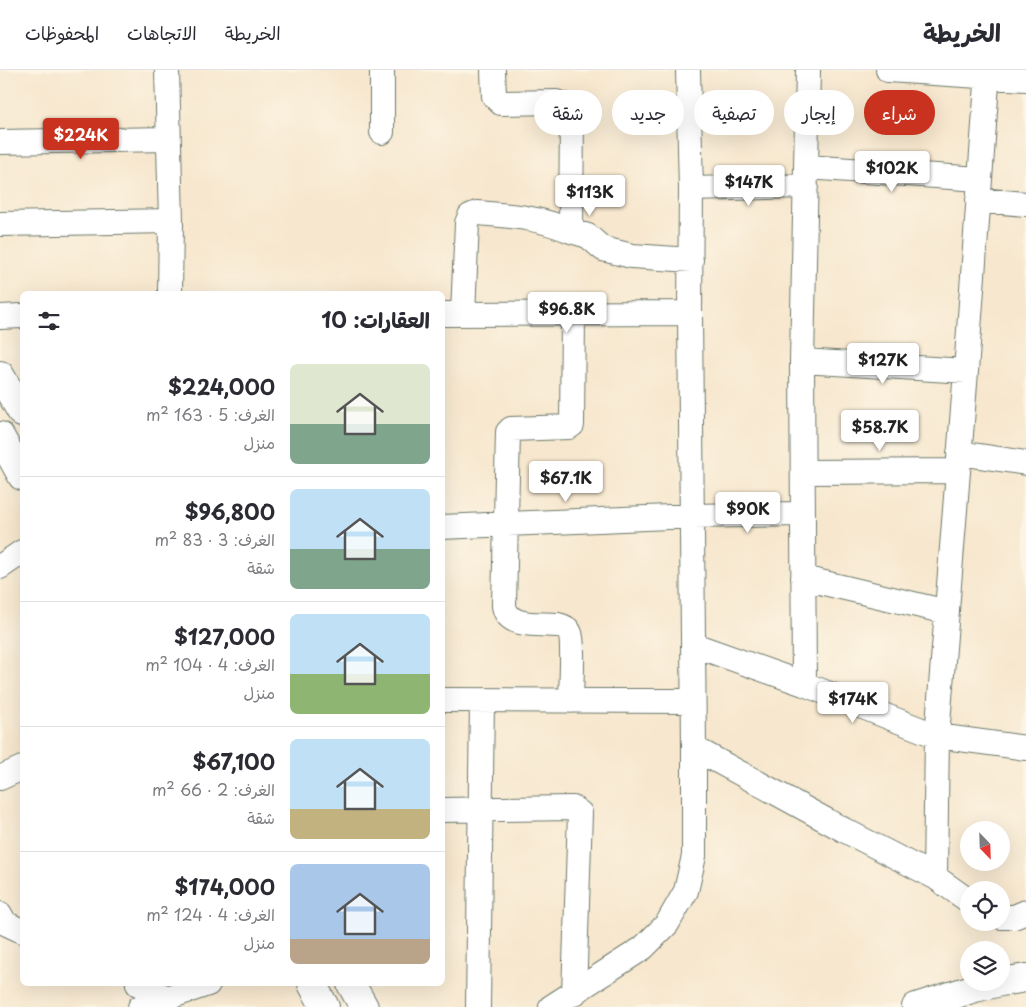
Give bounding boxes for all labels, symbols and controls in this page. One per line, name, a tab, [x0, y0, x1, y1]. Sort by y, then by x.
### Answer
text: الخريطة	[923, 14, 1001, 50]
text: المحفوظات	[25, 19, 99, 46]
text: الاتجاهات	[127, 19, 197, 46]
text: الخريطة	[225, 19, 281, 46]
chip: شقة	[534, 90, 602, 135]
chip: جديد	[612, 90, 684, 135]
chip: تصفية	[694, 90, 774, 135]
chip: إيجار	[784, 90, 854, 135]
chip: شراء	[864, 90, 935, 135]
pin: $224K	[46, 118, 116, 160]
text: $224K	[54, 122, 108, 146]
pin: $102K	[857, 150, 927, 193]
text: $102K	[866, 155, 918, 179]
pin: $147K	[714, 164, 784, 207]
text: $147K	[725, 169, 773, 193]
pin: $113K	[555, 174, 625, 217]
text: $113K	[566, 179, 614, 203]
pin: $96.8K	[526, 292, 608, 334]
text: $96.8K	[539, 296, 595, 320]
text: العقارات: 10	[321, 303, 430, 335]
icon: filters	[35, 307, 63, 335]
pin: $127K	[848, 342, 918, 385]
text: $127K	[858, 347, 908, 371]
text: $224,000	[168, 370, 275, 402]
icon: home	[330, 384, 390, 444]
text: الغرف: 5 · 163 m²	[146, 402, 275, 426]
pin: $58.7K	[839, 410, 921, 452]
text: $58.7K	[852, 414, 908, 438]
text: منزل	[243, 430, 275, 454]
pin: $67.1K	[525, 460, 607, 503]
text: $67.1K	[540, 465, 592, 489]
pin: $90K	[718, 492, 778, 534]
text: $96,800	[185, 495, 275, 527]
text: $90K	[726, 496, 770, 520]
icon: home	[330, 509, 390, 569]
text: الغرف: 3 · 83 m²	[155, 527, 275, 551]
text: شقة	[247, 555, 275, 579]
text: $127,000	[174, 620, 275, 652]
icon: home	[330, 634, 390, 694]
text: الغرف: 4 · 104 m²	[145, 652, 275, 676]
text: منزل	[243, 680, 275, 704]
pin: $174K	[818, 682, 888, 724]
text: $174K	[828, 686, 878, 710]
text: $67,100	[193, 745, 275, 777]
icon: home	[330, 759, 390, 819]
text: الغرف: 2 · 66 m²	[152, 777, 275, 801]
text: شقة	[247, 805, 275, 829]
north arrow	[960, 821, 1010, 871]
map controls	[960, 821, 1010, 991]
text: $174,000	[175, 870, 275, 902]
button: locate	[960, 881, 1010, 931]
icon: home	[330, 884, 390, 944]
text: الغرف: 4 · 124 m²	[146, 902, 275, 926]
text: منزل	[243, 930, 275, 954]
button: layers	[960, 941, 1010, 991]

